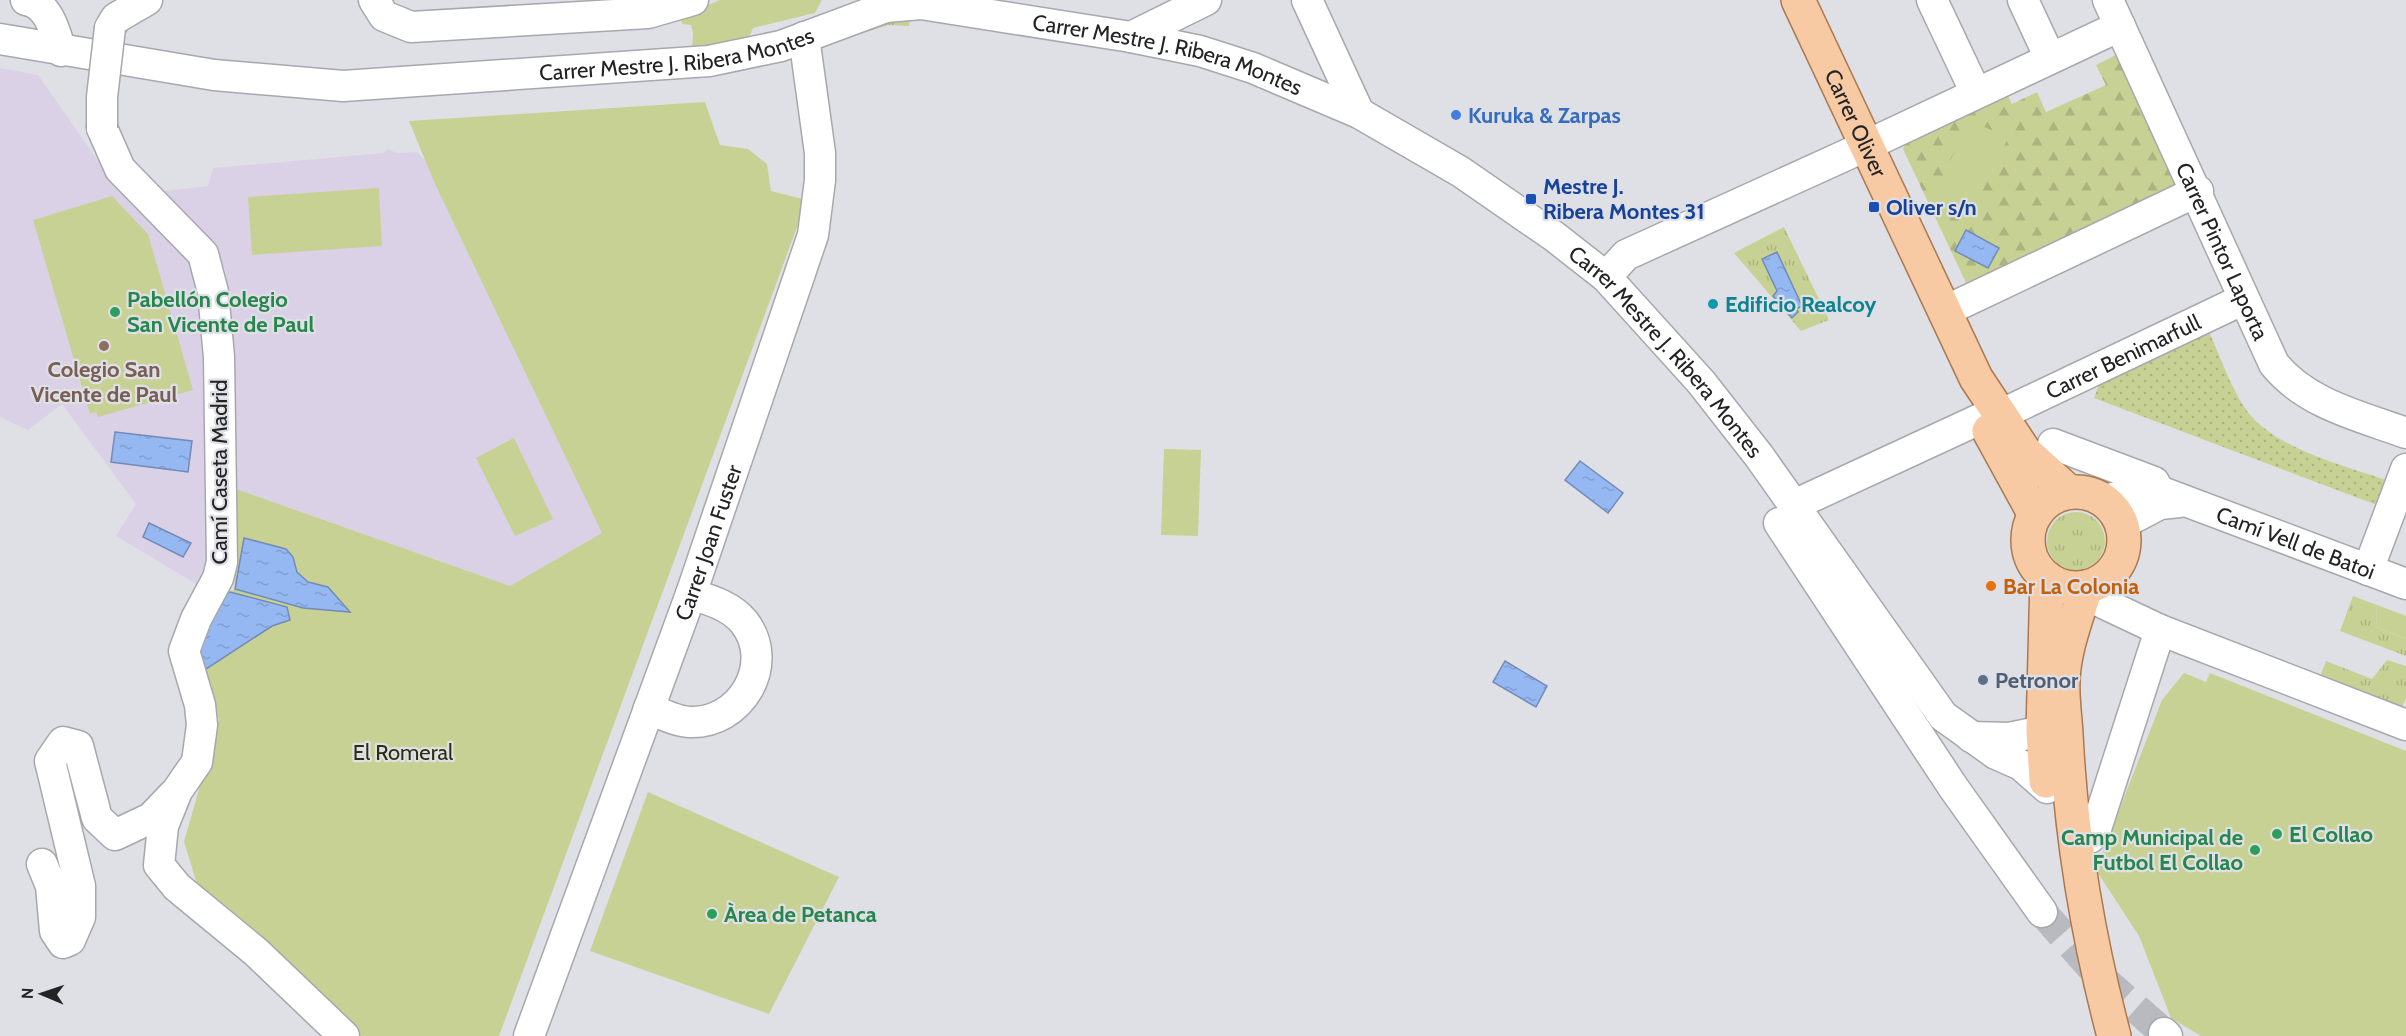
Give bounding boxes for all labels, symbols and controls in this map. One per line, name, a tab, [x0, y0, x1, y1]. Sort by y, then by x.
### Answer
street label: Carrer Mestre J. Ribera Montes	[1031, 9, 1306, 101]
street label: Carrer Mestre J. Ribera Montes	[538, 22, 818, 87]
street label: Carrer Oliver	[1818, 65, 1893, 182]
place label: Kuruka & Zarpas	[1468, 102, 1621, 129]
marker: Kuruka & Zarpas	[1449, 108, 1463, 122]
street label: Carrer Pintor Laporta	[2170, 158, 2274, 345]
place label: Mestre J. Ribera Montes 31	[1543, 173, 1705, 225]
marker: Mestre J. Ribera Montes 31	[1524, 192, 1538, 206]
place label: Oliver s/n	[1886, 194, 1977, 221]
marker: Oliver s/n	[1867, 200, 1881, 214]
street label: Carrer Mestre J. Ribera Montes	[1563, 240, 1768, 463]
place label: Pabellón Colegio San Vicente de Paul	[127, 286, 314, 338]
place label: Edificio Realcoy	[1725, 291, 1876, 318]
marker: Edificio Realcoy	[1706, 297, 1720, 311]
marker: Pabellón Colegio San Vicente de Paul	[108, 305, 122, 319]
street label: Carrer Benimarfull	[2041, 308, 2206, 405]
marker: Colegio San Vicente de Paul	[97, 339, 111, 353]
place label: Colegio San Vicente de Paul	[31, 356, 177, 408]
street label: Camí Caseta Madrid	[206, 380, 233, 564]
street label: Carrer Joan Fuster	[669, 461, 748, 624]
street label: Camí Vell de Batoi	[2212, 501, 2379, 585]
place label: Bar La Colonia	[2003, 573, 2139, 600]
marker: Bar La Colonia	[1984, 579, 1998, 593]
place label: Petronor	[1995, 667, 2079, 694]
marker: Petronor	[1976, 673, 1990, 687]
park label: El Romeral	[353, 739, 454, 766]
place label: El Collao	[2289, 821, 2373, 848]
place label: Camp Municipal de Futbol El Collao	[2061, 824, 2243, 876]
marker: El Collao	[2270, 827, 2284, 841]
marker: Camp Municipal de Futbol El Collao	[2248, 843, 2262, 857]
place label: Àrea de Petanca	[724, 901, 877, 928]
marker: Àrea de Petanca	[705, 907, 719, 921]
north arrow	[12, 964, 72, 1024]
text: N	[18, 988, 37, 999]

